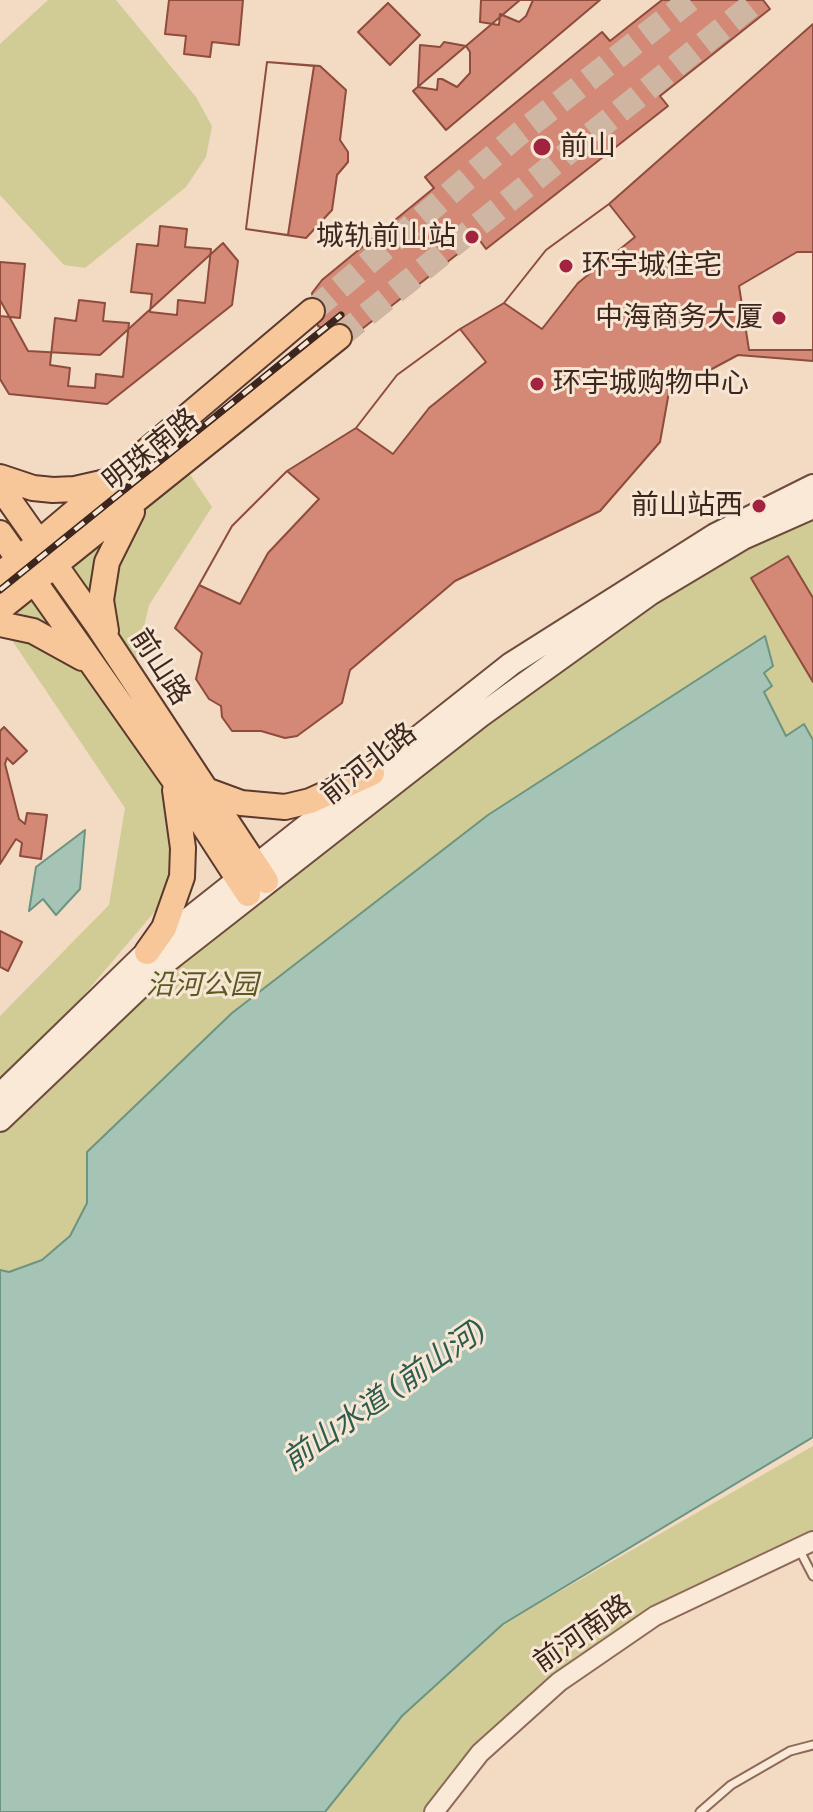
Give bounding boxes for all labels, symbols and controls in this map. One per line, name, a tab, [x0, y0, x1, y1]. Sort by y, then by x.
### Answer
place label: 前山	[560, 130, 616, 164]
marker: 前山	[531, 136, 553, 158]
place label: 城轨前山站	[316, 220, 456, 254]
marker: 城轨前山站	[463, 228, 481, 246]
place label: 环宇城住宅	[582, 249, 722, 283]
marker: 环宇城住宅	[557, 257, 575, 275]
place label: 中海商务大厦	[595, 301, 763, 335]
marker: 中海商务大厦	[770, 309, 788, 327]
place label: 环宇城购物中心	[553, 367, 749, 401]
marker: 环宇城购物中心	[528, 375, 546, 393]
street label: 明珠南路	[97, 402, 205, 498]
place label: 前山站西	[631, 489, 743, 523]
marker: 前山站西	[750, 497, 768, 515]
street label: 前山路	[123, 623, 197, 711]
street label: 前河北路	[315, 716, 423, 812]
park label: 沿河公园	[146, 969, 258, 1003]
water label: 前山水道 (前山河)	[277, 1313, 493, 1479]
street label: 前河南路	[527, 1588, 639, 1680]

